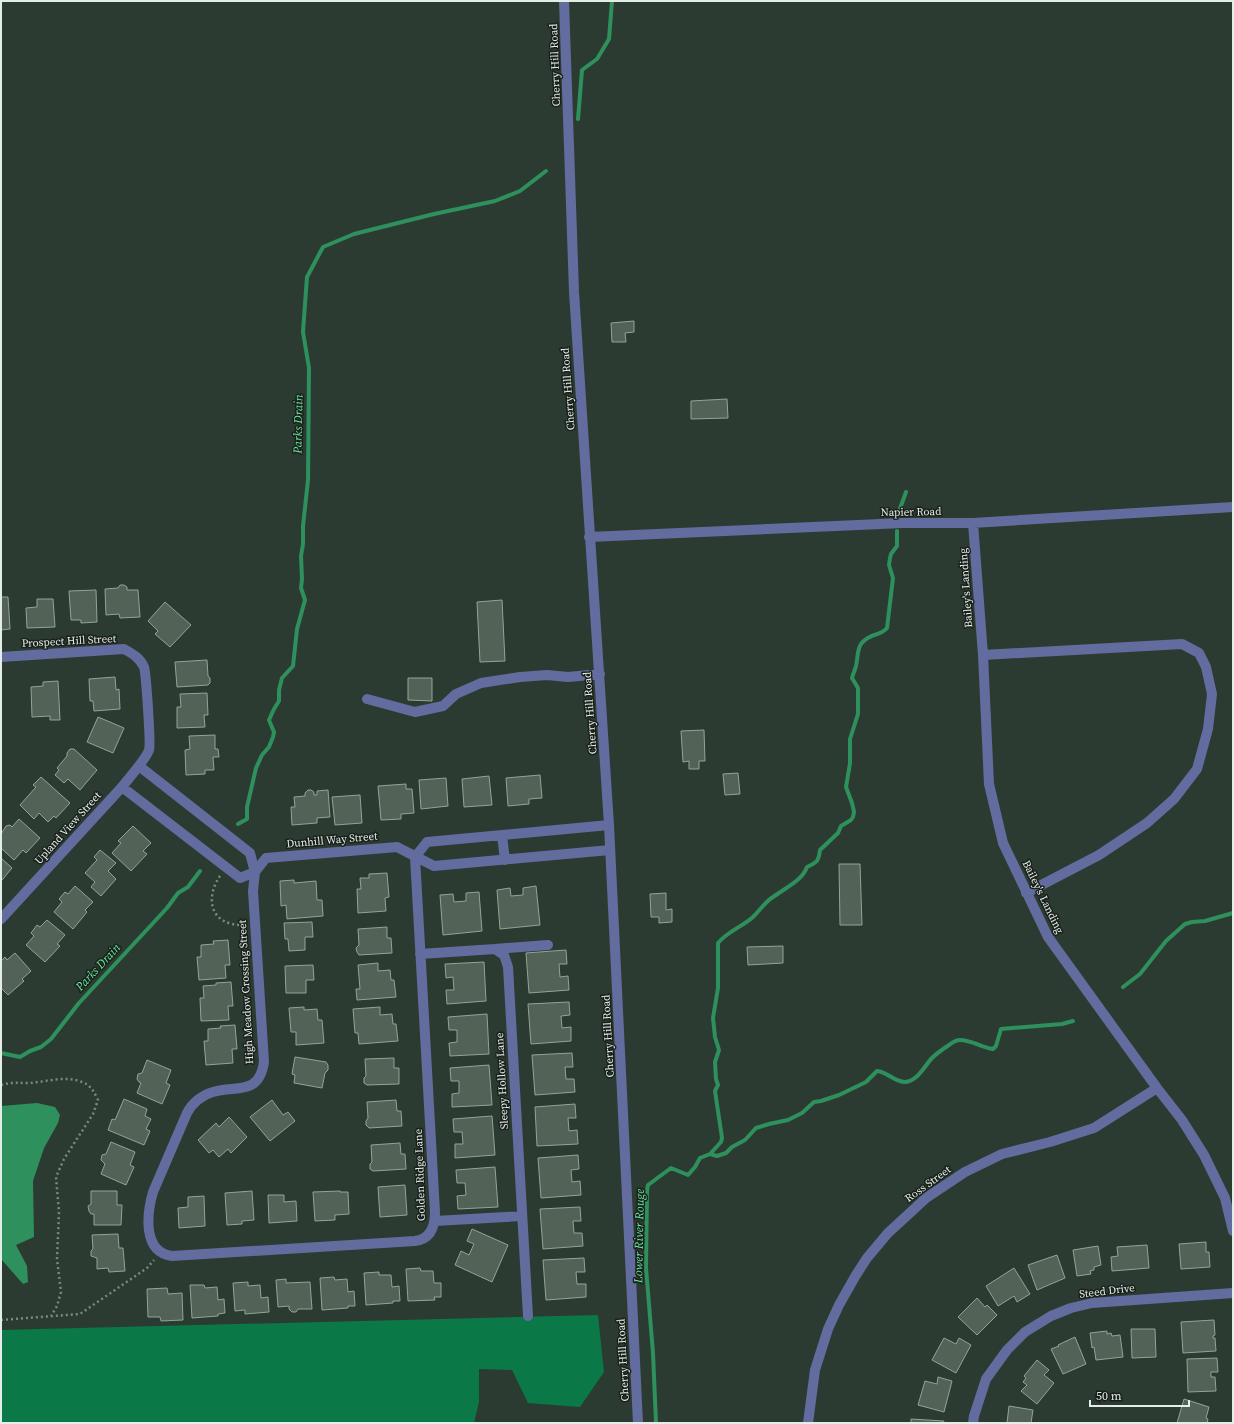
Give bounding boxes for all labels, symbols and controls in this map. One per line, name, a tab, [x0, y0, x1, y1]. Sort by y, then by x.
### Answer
street label: Cherry Hill Road	[546, 23, 564, 107]
street label: Cherry Hill Road	[558, 346, 578, 431]
water label: Parks Drain	[289, 394, 307, 455]
street label: Napier Road	[880, 504, 942, 520]
street label: Bailey's Landing	[956, 547, 976, 628]
street label: Prospect Hill Street	[21, 631, 117, 651]
street label: Cherry Hill Road	[580, 670, 600, 755]
street label: Upland View Street	[31, 788, 105, 868]
street label: Dunhill Way Street	[286, 829, 379, 851]
street label: Bailey's Landing	[1019, 858, 1067, 936]
street label: High Meadow Crossing Street	[235, 919, 257, 1065]
water label: Parks Drain	[71, 940, 124, 995]
street label: Cherry Hill Road	[598, 994, 618, 1078]
street label: Sleepy Hollow Lane	[492, 1032, 512, 1130]
street label: Golden Ridge Lane	[411, 1128, 429, 1221]
street label: Ross Street	[902, 1162, 954, 1206]
water label: Lower River Rouge	[630, 1189, 648, 1284]
street label: Steed Drive	[1078, 1280, 1136, 1302]
street label: Cherry Hill Road	[613, 1318, 633, 1402]
scale bar	[1090, 1382, 1189, 1408]
text: 50 m	[1096, 1388, 1122, 1404]

